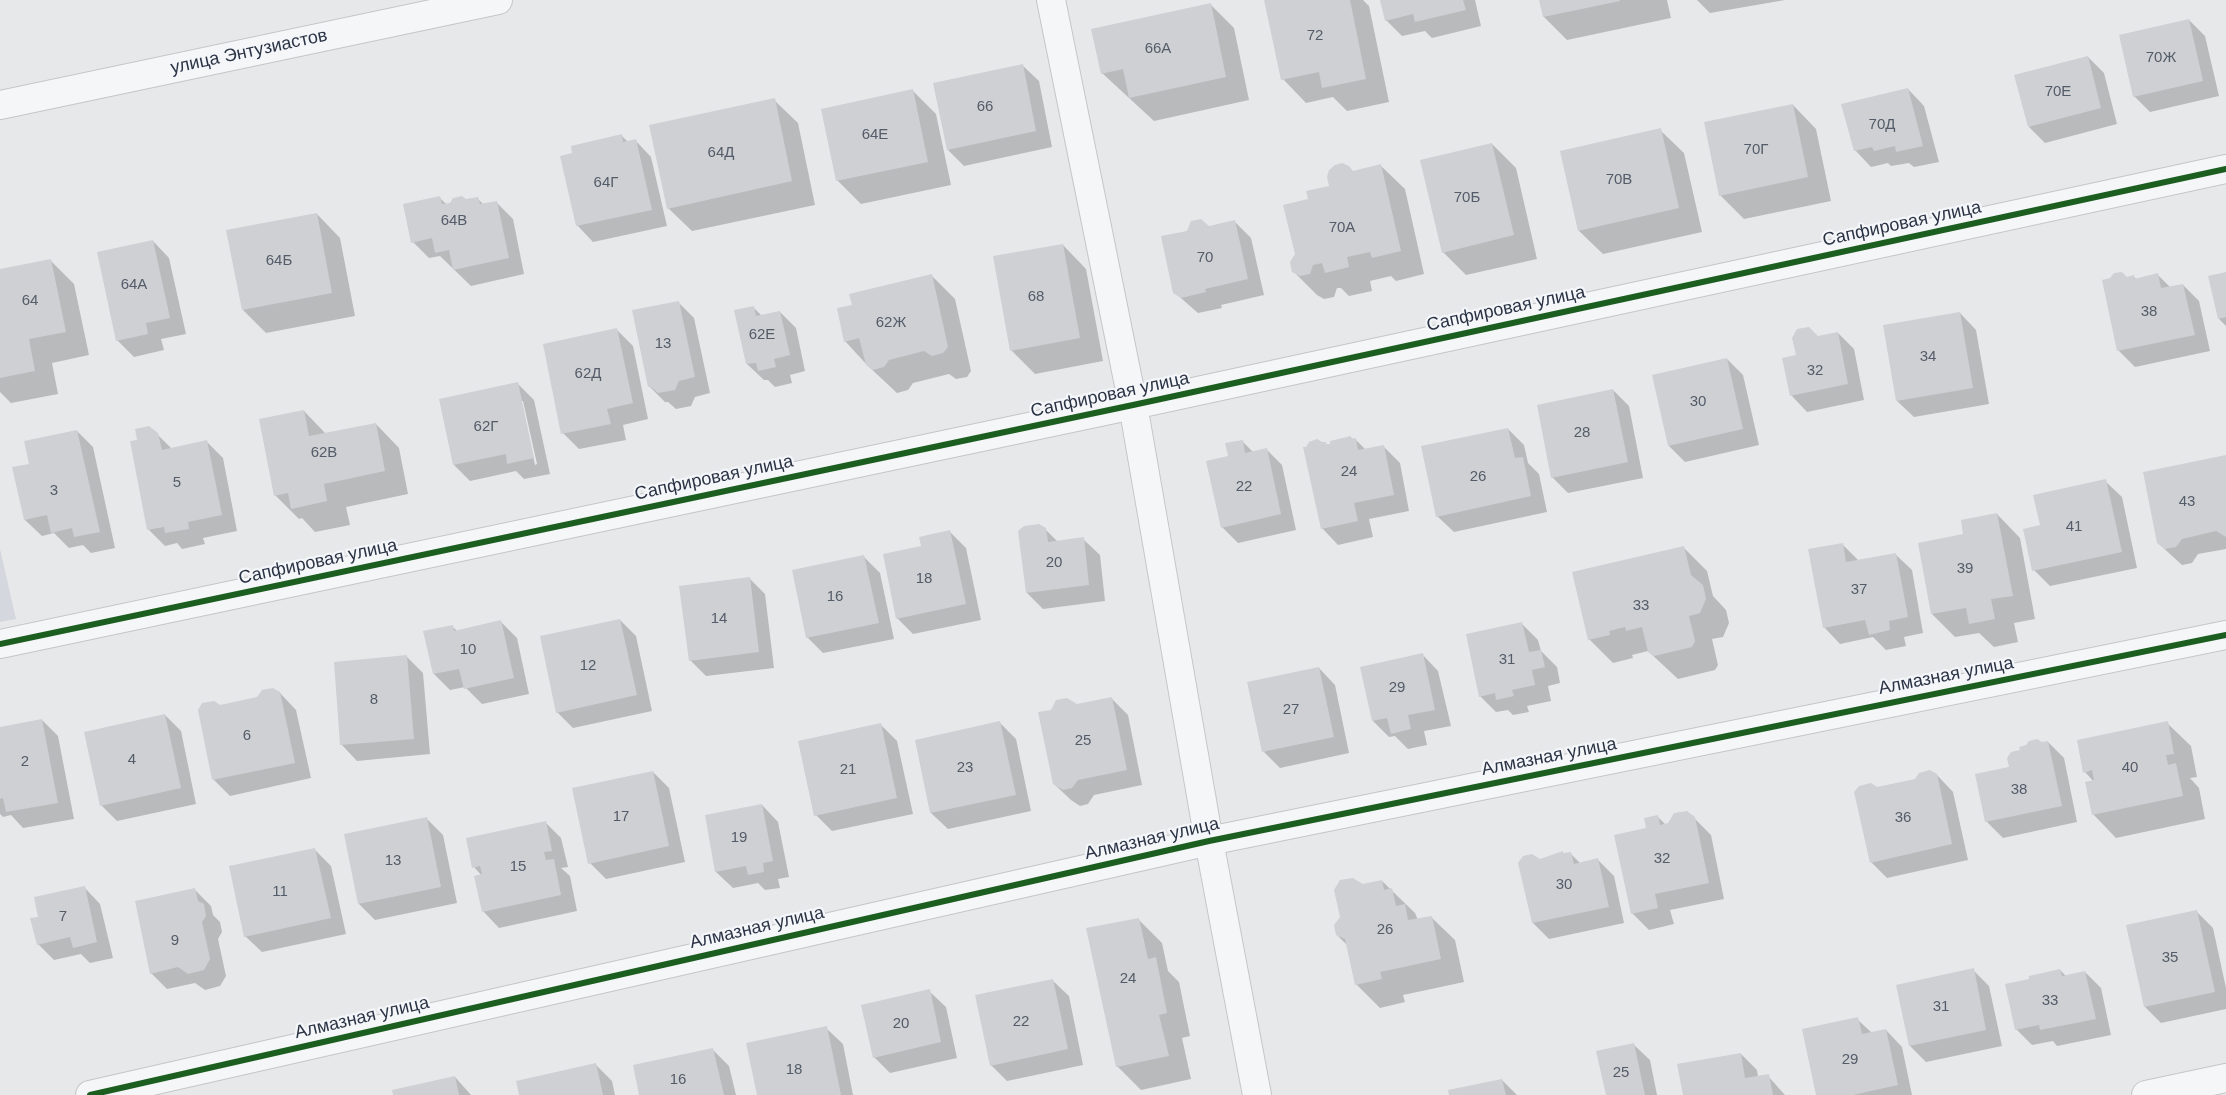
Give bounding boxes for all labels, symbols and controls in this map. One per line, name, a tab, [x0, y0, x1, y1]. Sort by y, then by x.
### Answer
street label: улица Энтузиастов	[169, 25, 329, 79]
house number: 72	[1307, 27, 1323, 45]
house number: 66А	[1145, 40, 1171, 58]
house number: 70Ж	[2146, 49, 2176, 67]
house number: 70Е	[2045, 83, 2071, 101]
house number: 66	[977, 98, 993, 116]
house number: 70Д	[1869, 116, 1895, 134]
house number: 64Е	[862, 126, 888, 144]
house number: 70Г	[1744, 141, 1768, 159]
house number: 64Д	[708, 144, 734, 162]
house number: 70В	[1606, 171, 1632, 189]
house number: 64Г	[594, 174, 618, 192]
house number: 70Б	[1454, 189, 1480, 207]
street label: Сапфировая улица	[1821, 197, 1983, 251]
house number: 64В	[441, 212, 467, 230]
house number: 70А	[1329, 219, 1355, 237]
house number: 70	[1197, 249, 1213, 267]
house number: 64Б	[266, 252, 292, 270]
house number: 64А	[121, 276, 147, 294]
street label: Сапфировая улица	[1425, 282, 1587, 336]
house number: 68	[1028, 288, 1044, 306]
house number: 64	[22, 292, 38, 310]
house number: 38	[2141, 303, 2157, 321]
house number: 62Ж	[876, 314, 906, 332]
house number: 62Е	[749, 326, 775, 344]
house number: 13	[655, 335, 671, 353]
house number: 34	[1920, 348, 1936, 366]
house number: 32	[1807, 362, 1823, 380]
house number: 62Д	[575, 365, 601, 383]
street label: Сапфировая улица	[1029, 368, 1191, 422]
house number: 30	[1690, 393, 1706, 411]
house number: 62Г	[474, 418, 498, 436]
house number: 28	[1574, 424, 1590, 442]
house number: 62В	[311, 444, 337, 462]
street label: Сапфировая улица	[633, 451, 795, 505]
house number: 24	[1341, 463, 1357, 481]
house number: 26	[1470, 468, 1486, 486]
house number: 5	[173, 474, 181, 492]
house number: 22	[1236, 478, 1252, 496]
house number: 3	[50, 482, 58, 500]
house number: 43	[2179, 493, 2195, 511]
house number: 41	[2066, 518, 2082, 536]
street label: Сапфировая улица	[237, 535, 399, 589]
house number: 20	[1046, 554, 1062, 572]
house number: 39	[1957, 560, 1973, 578]
house number: 18	[916, 570, 932, 588]
house number: 37	[1851, 581, 1867, 599]
house number: 16	[827, 588, 843, 606]
house number: 33	[1633, 597, 1649, 615]
house number: 14	[711, 610, 727, 628]
house number: 10	[460, 641, 476, 659]
house number: 31	[1499, 651, 1515, 669]
street label: Алмазная улица	[1877, 652, 2015, 700]
house number: 12	[580, 657, 596, 675]
house number: 29	[1389, 679, 1405, 697]
house number: 8	[370, 691, 378, 709]
house number: 27	[1283, 701, 1299, 719]
house number: 6	[243, 727, 251, 745]
house number: 25	[1075, 732, 1091, 750]
street label: Алмазная улица	[1480, 733, 1618, 781]
house number: 4	[128, 751, 136, 769]
house number: 2	[21, 753, 29, 771]
house number: 23	[957, 759, 973, 777]
house number: 40	[2122, 759, 2138, 777]
house number: 21	[840, 761, 856, 779]
house number: 38	[2011, 781, 2027, 799]
house number: 17	[613, 808, 629, 826]
house number: 36	[1895, 809, 1911, 827]
street label: Алмазная улица	[1083, 813, 1221, 865]
house number: 19	[731, 829, 747, 847]
house number: 32	[1654, 850, 1670, 868]
house number: 13	[385, 852, 401, 870]
house number: 15	[510, 858, 526, 876]
house number: 30	[1556, 876, 1572, 894]
house number: 11	[272, 883, 288, 901]
street label: Алмазная улица	[688, 902, 826, 954]
house number: 7	[59, 908, 67, 926]
house number: 26	[1377, 921, 1393, 939]
house number: 9	[171, 932, 179, 950]
house number: 35	[2162, 949, 2178, 967]
house number: 24	[1120, 970, 1136, 988]
street label: Алмазная улица	[293, 992, 431, 1044]
house number: 33	[2042, 992, 2058, 1010]
house number: 31	[1933, 998, 1949, 1016]
house number: 22	[1013, 1013, 1029, 1031]
house number: 20	[893, 1015, 909, 1033]
house number: 29	[1842, 1051, 1858, 1069]
house number: 18	[786, 1061, 802, 1079]
house number: 25	[1613, 1064, 1629, 1082]
house number: 16	[670, 1071, 686, 1089]

